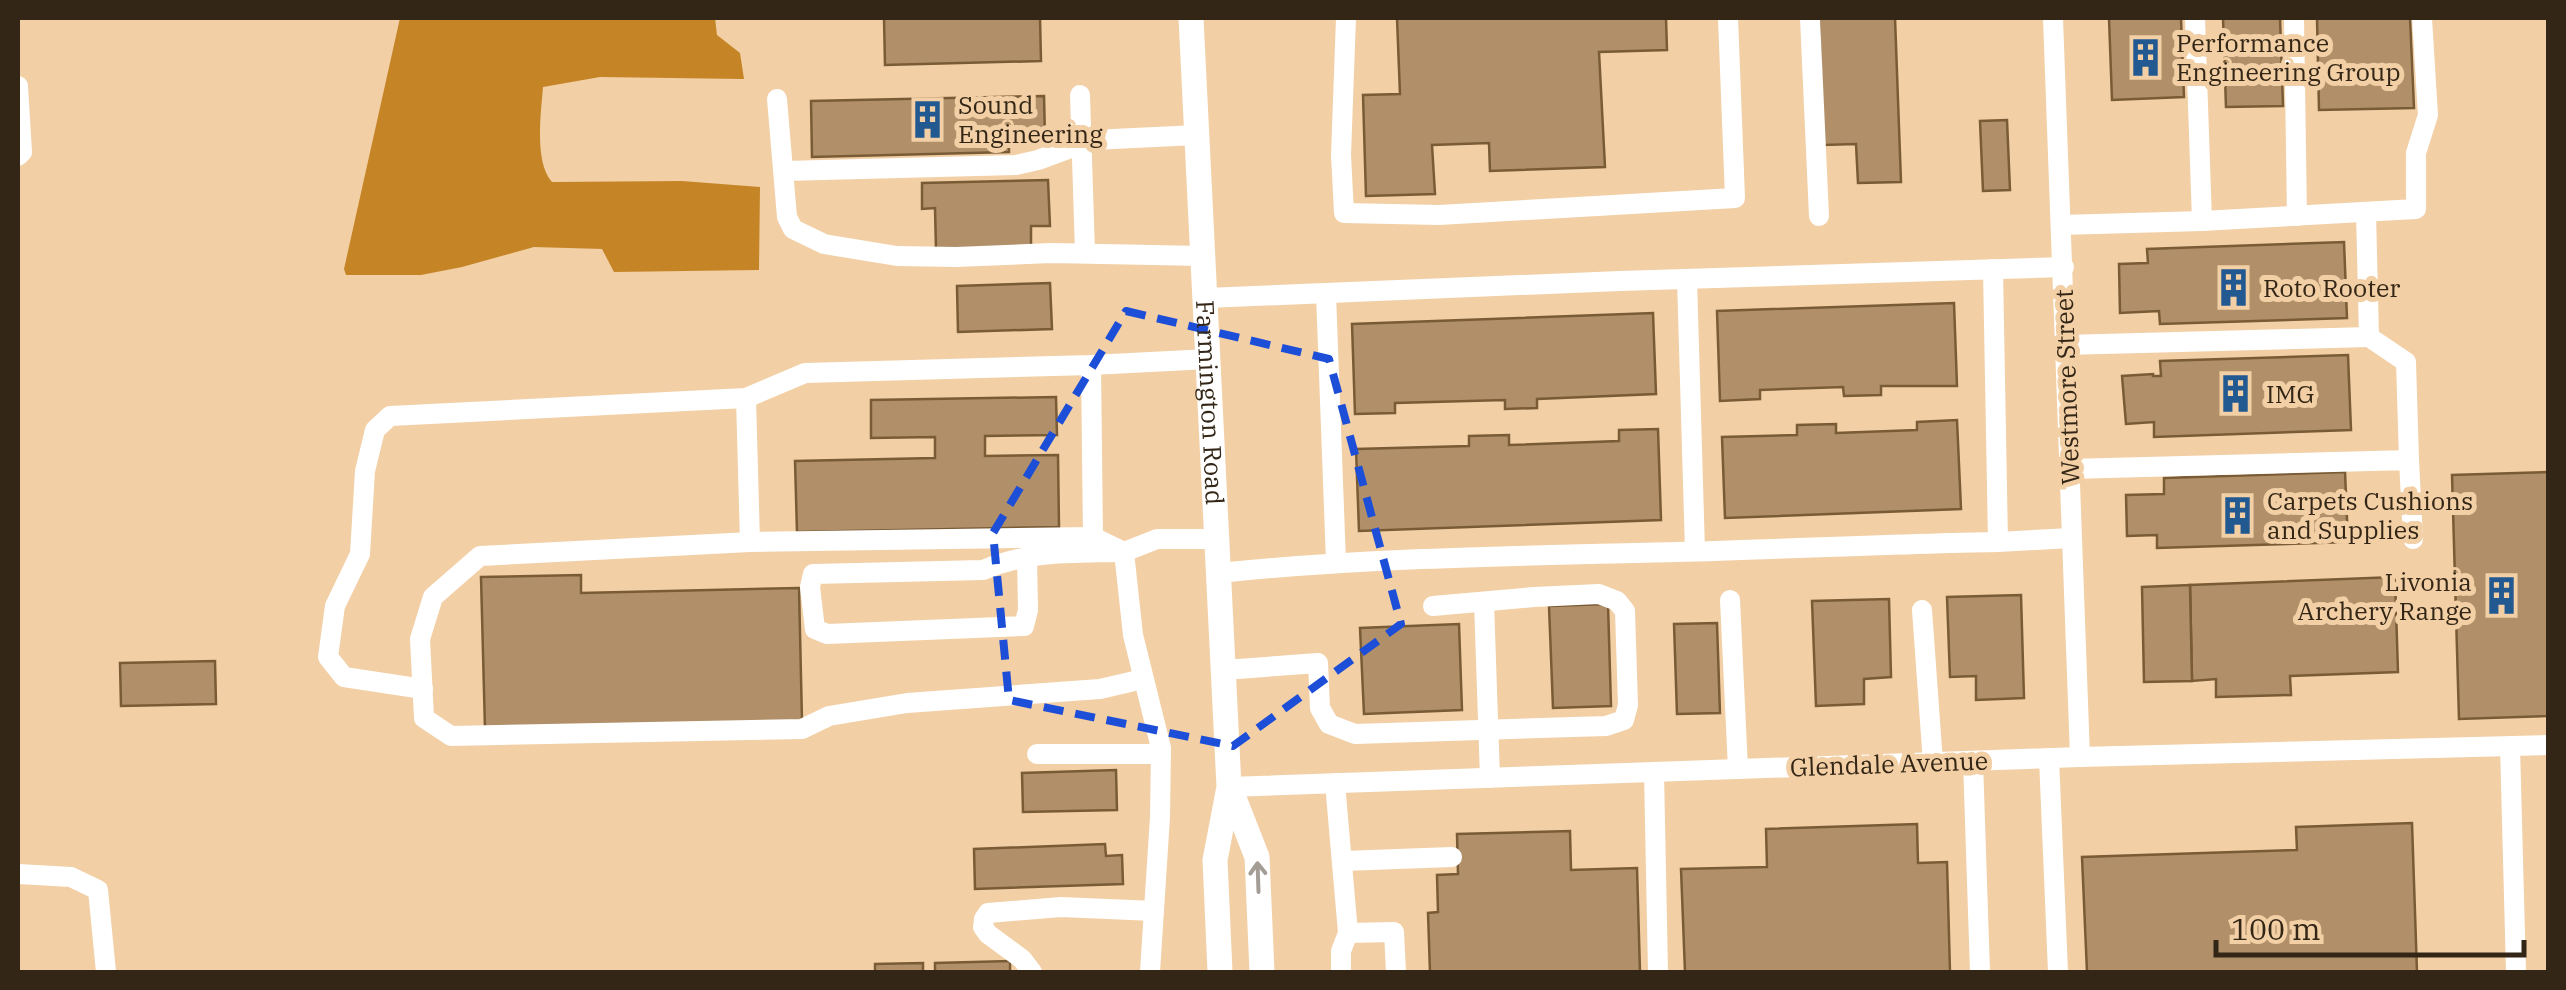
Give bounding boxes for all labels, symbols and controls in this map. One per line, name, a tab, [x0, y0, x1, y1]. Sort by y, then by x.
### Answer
place label: Performance Engineering Group	[2176, 26, 2401, 88]
building icon: Performance Engineering Group	[2125, 36, 2167, 78]
place label: Sound Engineering	[958, 88, 1103, 150]
building icon: Sound Engineering	[907, 98, 949, 140]
building icon: Roto Rooter	[2212, 267, 2254, 309]
place label: Roto Rooter	[2263, 271, 2400, 304]
street label: Westmore Street	[2047, 288, 2086, 485]
street label: Farmington Road	[1189, 299, 1232, 506]
building icon: IMG	[2215, 373, 2257, 415]
place label: IMG	[2266, 377, 2314, 410]
place label: Carpets Cushions and Supplies	[2267, 484, 2473, 546]
building icon: Carpets Cushions and Supplies	[2216, 494, 2258, 536]
place label: Livonia Archery Range	[2298, 565, 2472, 627]
building icon: Livonia Archery Range	[2481, 575, 2523, 617]
street label: Glendale Avenue	[1789, 744, 1989, 783]
one-way arrow	[1249, 861, 1268, 893]
scale bar	[2216, 895, 2524, 957]
text: 100 m	[2231, 909, 2321, 948]

